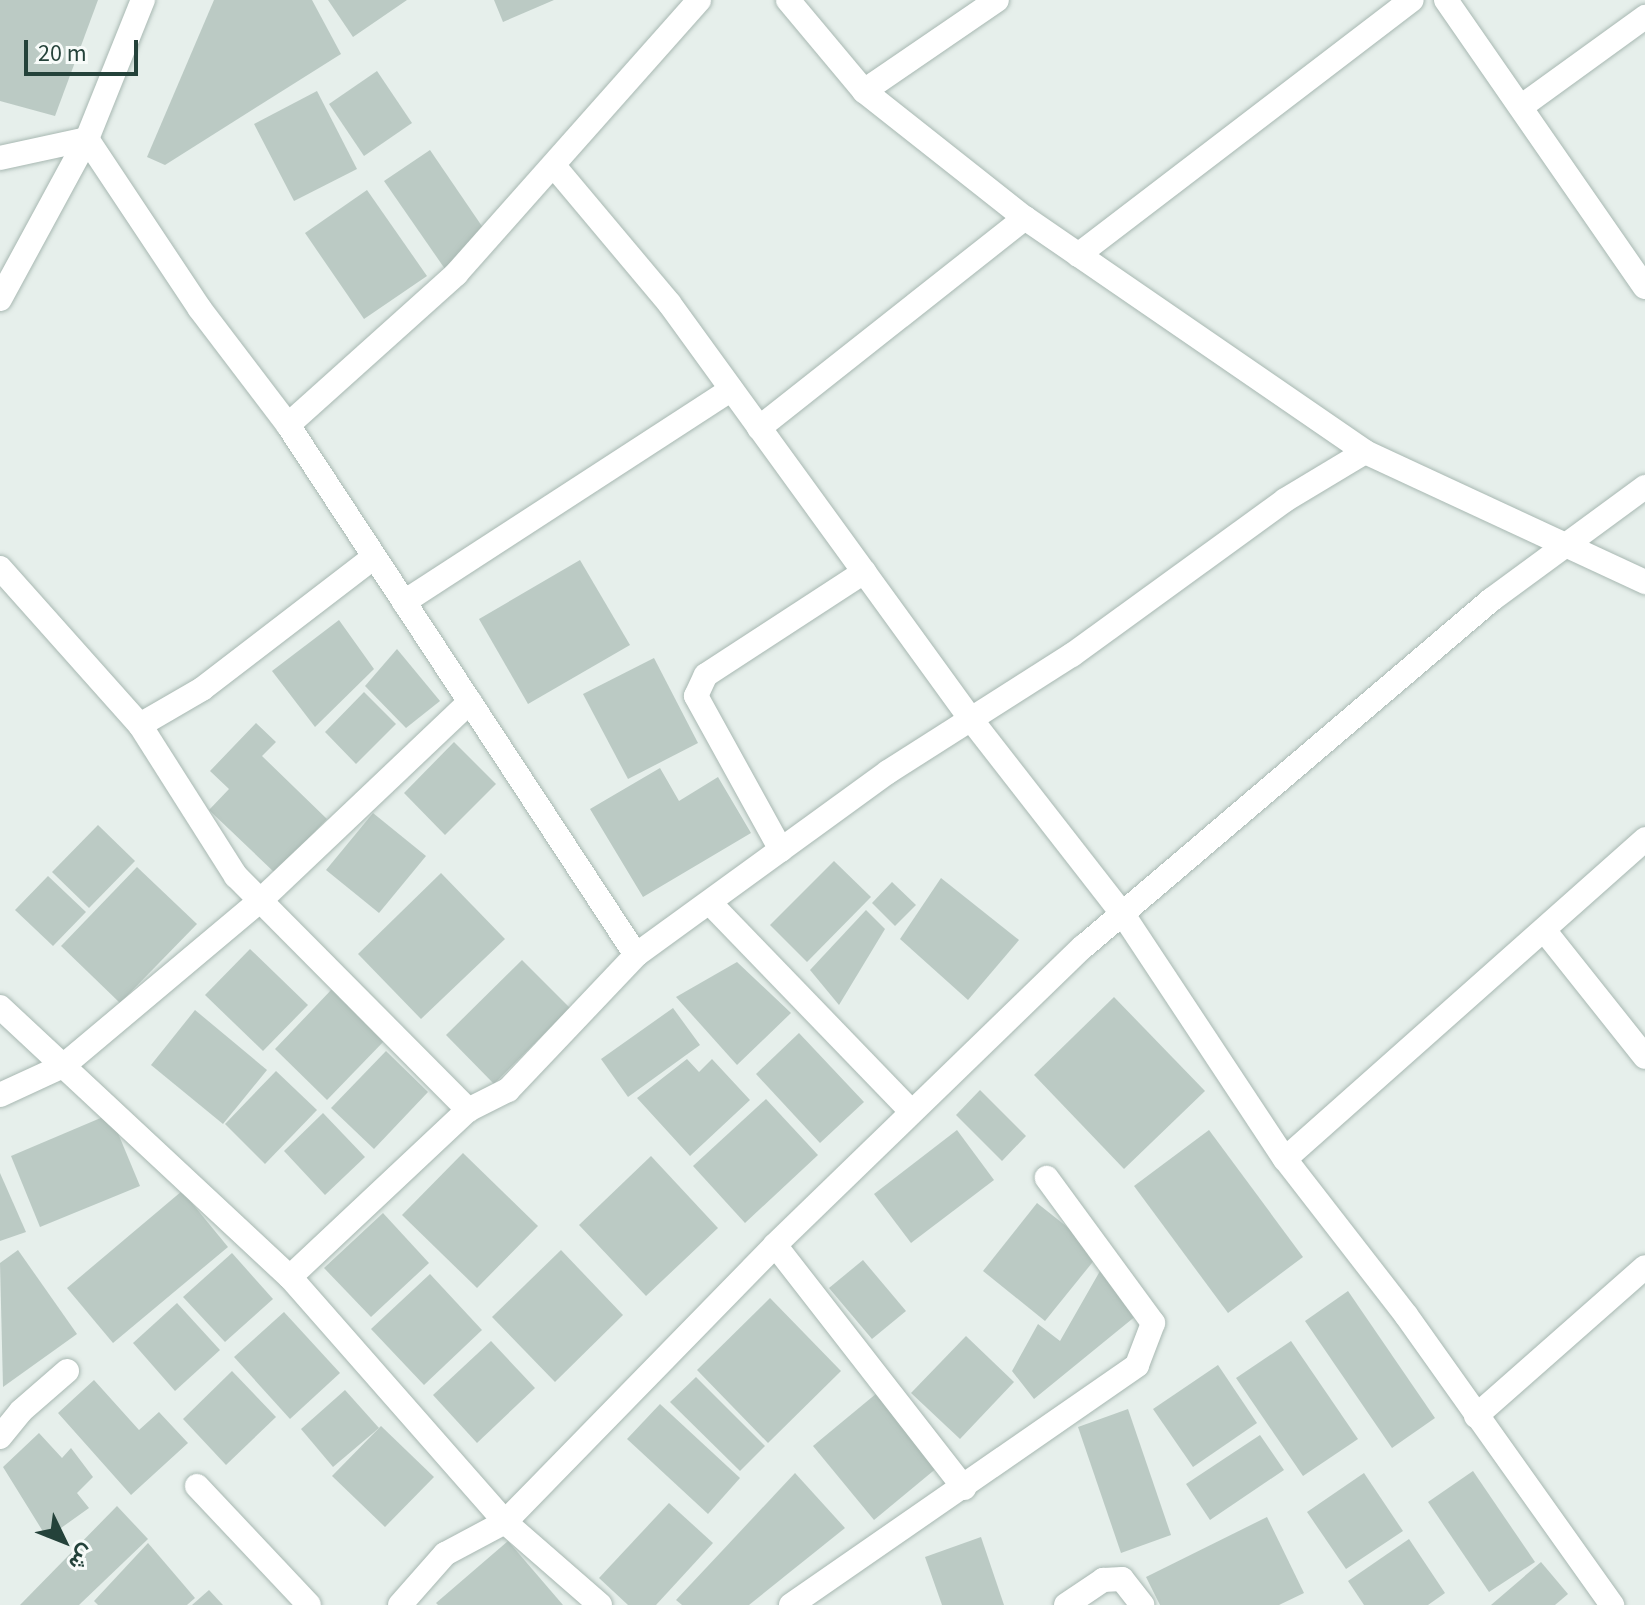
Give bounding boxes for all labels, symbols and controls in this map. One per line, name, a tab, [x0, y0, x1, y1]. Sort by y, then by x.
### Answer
scale bar	[28, 24, 142, 74]
text: 20 m	[38, 36, 87, 71]
north arrow	[24, 1501, 104, 1581]
text: ش	[61, 1537, 102, 1578]

